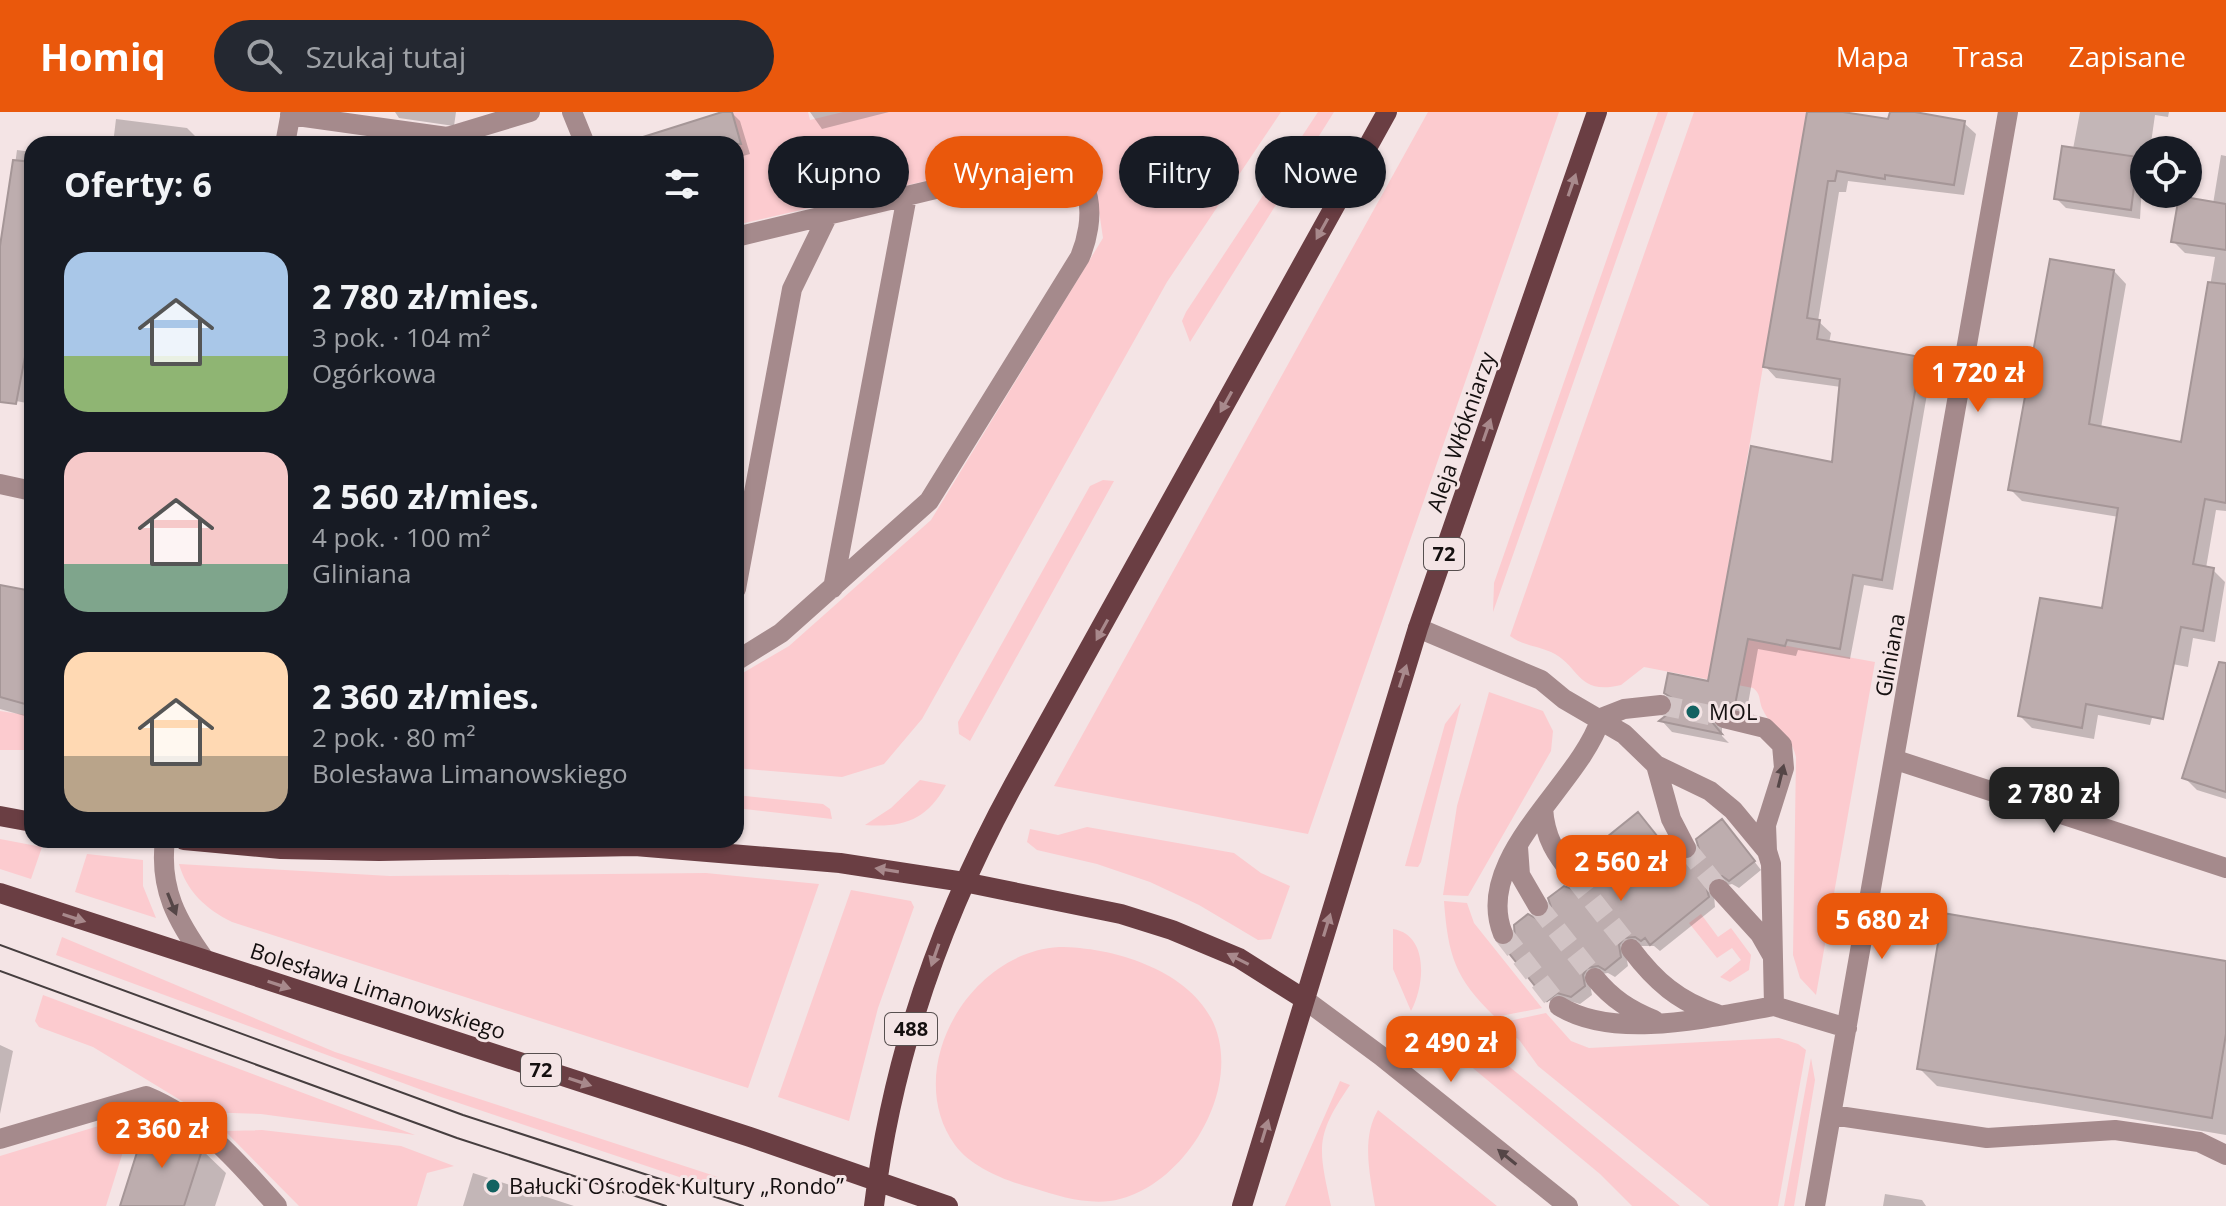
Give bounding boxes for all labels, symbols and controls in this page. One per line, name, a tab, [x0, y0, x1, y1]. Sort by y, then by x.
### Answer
search box	[214, 20, 774, 92]
text: Homiq	[40, 30, 166, 82]
icon: search	[242, 34, 286, 78]
text: Szukaj tutaj	[306, 36, 466, 77]
text: Mapa	[1836, 37, 1909, 75]
text: Trasa	[1953, 37, 2024, 75]
text: Zapisane	[2068, 37, 2186, 75]
chip: Kupno	[768, 136, 909, 208]
chip: Wynajem	[925, 136, 1103, 208]
chip: Filtry	[1119, 136, 1239, 208]
chip: Nowe	[1255, 136, 1386, 208]
map controls	[2130, 136, 2202, 208]
button: locate	[2130, 136, 2202, 208]
text: Oferty: 6	[64, 161, 212, 207]
icon: filters	[660, 162, 704, 206]
one-way arrow	[1567, 172, 1579, 196]
one-way arrow	[1315, 218, 1329, 240]
text: 2 780 zł/mies.	[312, 273, 539, 319]
icon: home	[128, 284, 224, 380]
text: 3 pok. · 104 m²	[312, 319, 490, 355]
pin: 1 720 zł	[1895, 346, 2061, 414]
street label: Aleja Włókniarzy	[1419, 347, 1502, 516]
text: 1 720 zł	[1931, 354, 2025, 390]
text: Ogórkowa	[312, 355, 437, 391]
one-way arrow	[1220, 391, 1233, 414]
one-way arrow	[1481, 418, 1493, 442]
text: 2 560 zł/mies.	[312, 473, 539, 519]
icon: home	[128, 484, 224, 580]
text: 4 pok. · 100 m²	[312, 519, 490, 555]
road number: 72	[1424, 538, 1464, 570]
text: Gliniana	[312, 555, 411, 591]
street label: Gliniana	[1867, 611, 1911, 699]
one-way arrow	[1095, 619, 1108, 642]
one-way arrow	[1397, 664, 1410, 688]
text: 2 360 zł/mies.	[312, 673, 539, 719]
icon: home	[128, 684, 224, 780]
place label: MOL	[1709, 696, 1757, 726]
marker: MOL	[1684, 703, 1702, 721]
text: 2 pok. · 80 m²	[312, 719, 476, 755]
text: Bolesława Limanowskiego	[312, 755, 628, 791]
one-way arrow	[1775, 763, 1788, 788]
pin: 2 780 zł	[1971, 767, 2137, 835]
text: 2 780 zł	[2007, 775, 2101, 811]
pin: 2 560 zł	[1538, 835, 1704, 903]
text: 2 560 zł	[1574, 843, 1668, 879]
one-way arrow	[874, 863, 899, 876]
one-way arrow	[165, 892, 178, 916]
pin: 5 680 zł	[1799, 893, 1965, 961]
text: 5 680 zł	[1835, 901, 1929, 937]
one-way arrow	[62, 912, 86, 924]
one-way arrow	[1321, 912, 1334, 936]
street label: Bolesława Limanowskiego	[247, 935, 510, 1046]
one-way arrow	[928, 943, 940, 967]
one-way arrow	[1226, 952, 1249, 966]
one-way arrow	[268, 979, 292, 991]
road number: 488	[885, 1013, 937, 1045]
pin: 2 490 zł	[1368, 1016, 1534, 1084]
text: 2 490 zł	[1404, 1024, 1498, 1060]
road number: 72	[521, 1054, 561, 1086]
one-way arrow	[568, 1076, 592, 1089]
pin: 2 360 zł	[79, 1102, 245, 1170]
text: 2 360 zł	[115, 1110, 209, 1146]
one-way arrow	[1259, 1119, 1272, 1143]
one-way arrow	[1497, 1149, 1517, 1166]
place label: Bałucki Ośrodek Kultury „Rondo”	[509, 1170, 844, 1200]
marker: Bałucki Ośrodek Kultury „Rondo”	[484, 1177, 502, 1195]

